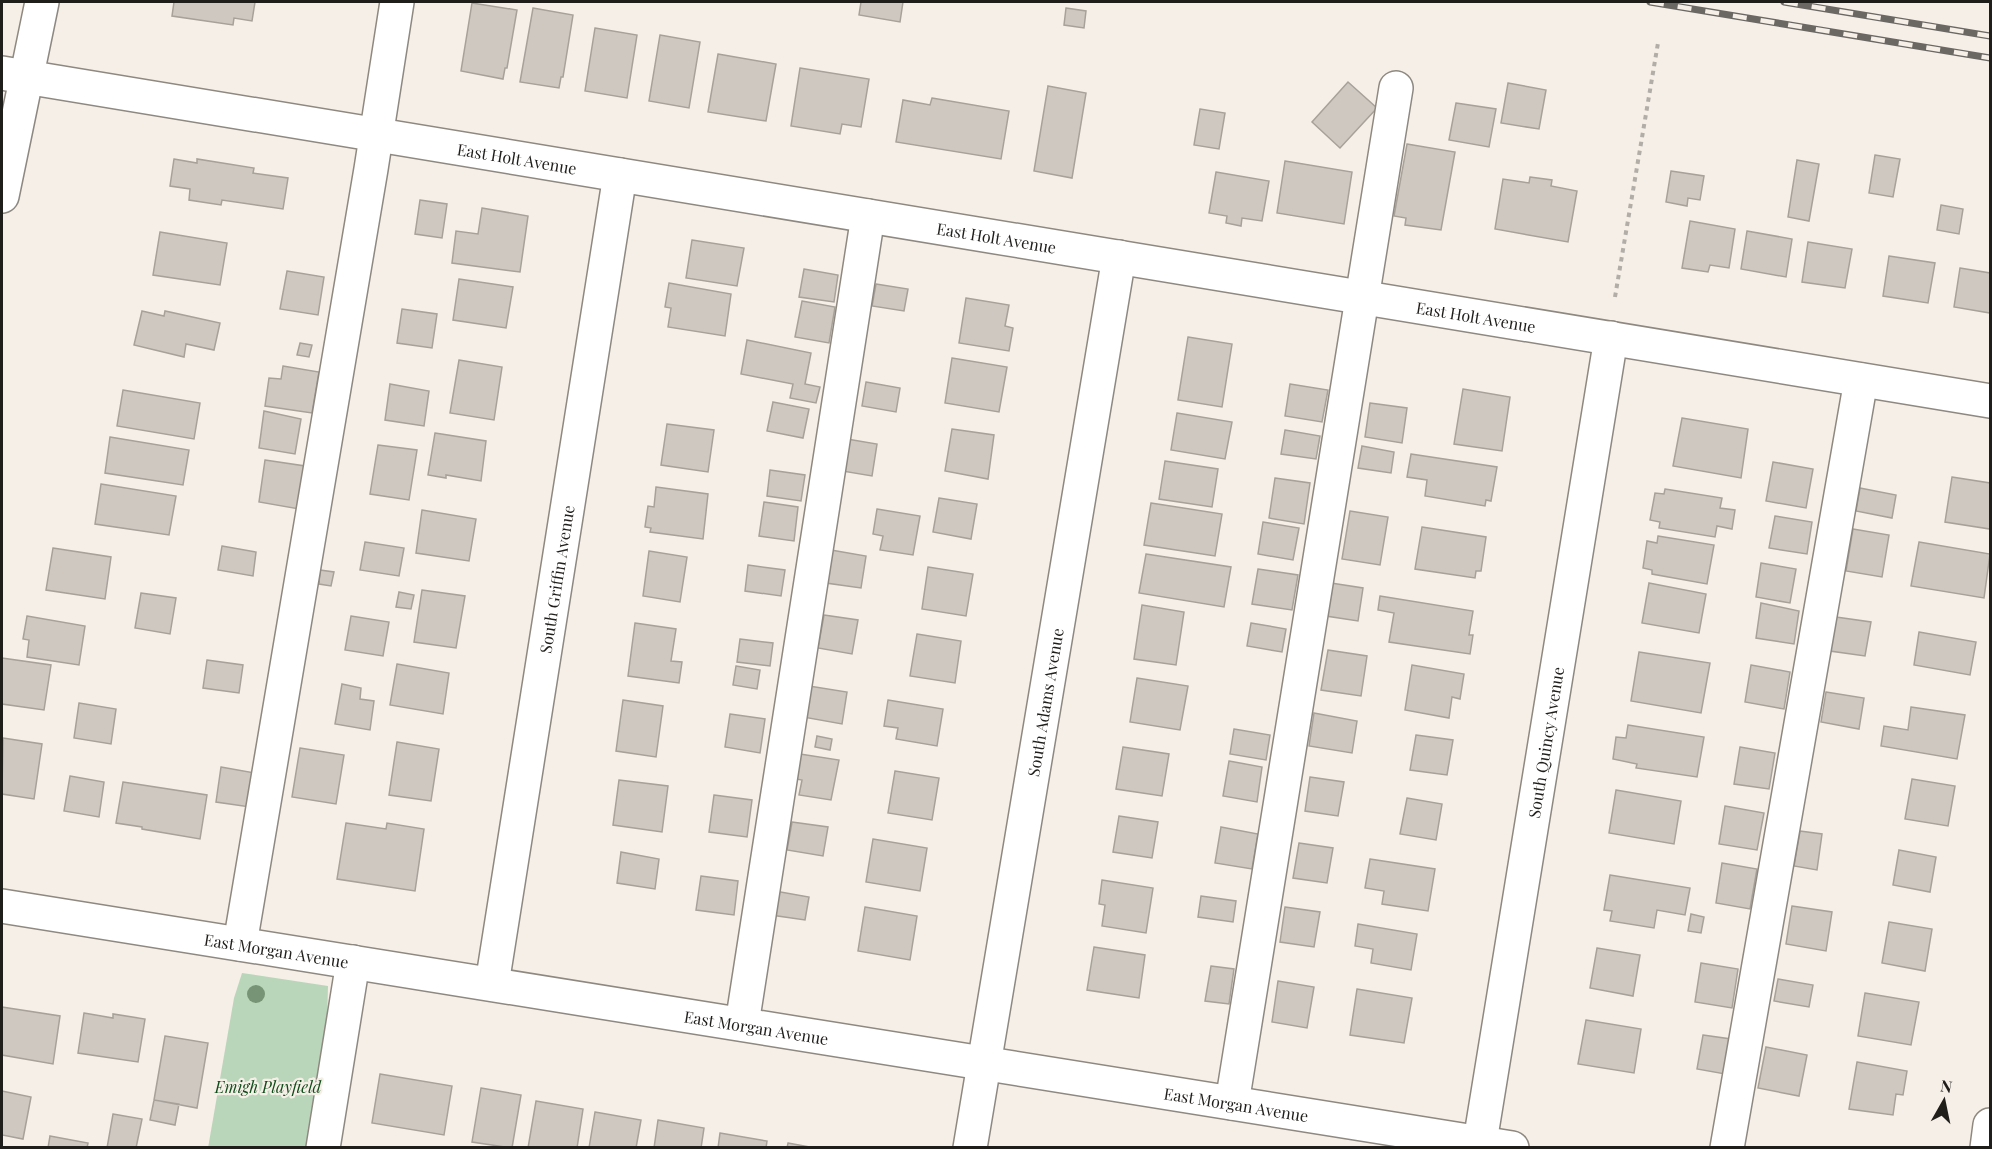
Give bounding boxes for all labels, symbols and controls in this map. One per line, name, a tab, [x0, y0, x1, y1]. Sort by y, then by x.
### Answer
street label: East Holt Avenue	[456, 138, 578, 178]
street label: East Holt Avenue	[935, 217, 1058, 257]
street label: East Holt Avenue	[1415, 296, 1537, 336]
street label: South Griffin Avenue	[534, 503, 578, 655]
street label: South Adams Avenue	[1022, 626, 1067, 778]
street label: South Quincy Avenue	[1522, 665, 1568, 820]
street label: East Morgan Avenue	[203, 928, 350, 972]
street label: East Morgan Avenue	[683, 1005, 830, 1049]
north arrow	[1914, 1071, 1974, 1131]
text: N	[1939, 1074, 1954, 1097]
park label: Emigh Playfield	[214, 1076, 323, 1097]
street label: East Morgan Avenue	[1163, 1082, 1310, 1126]

